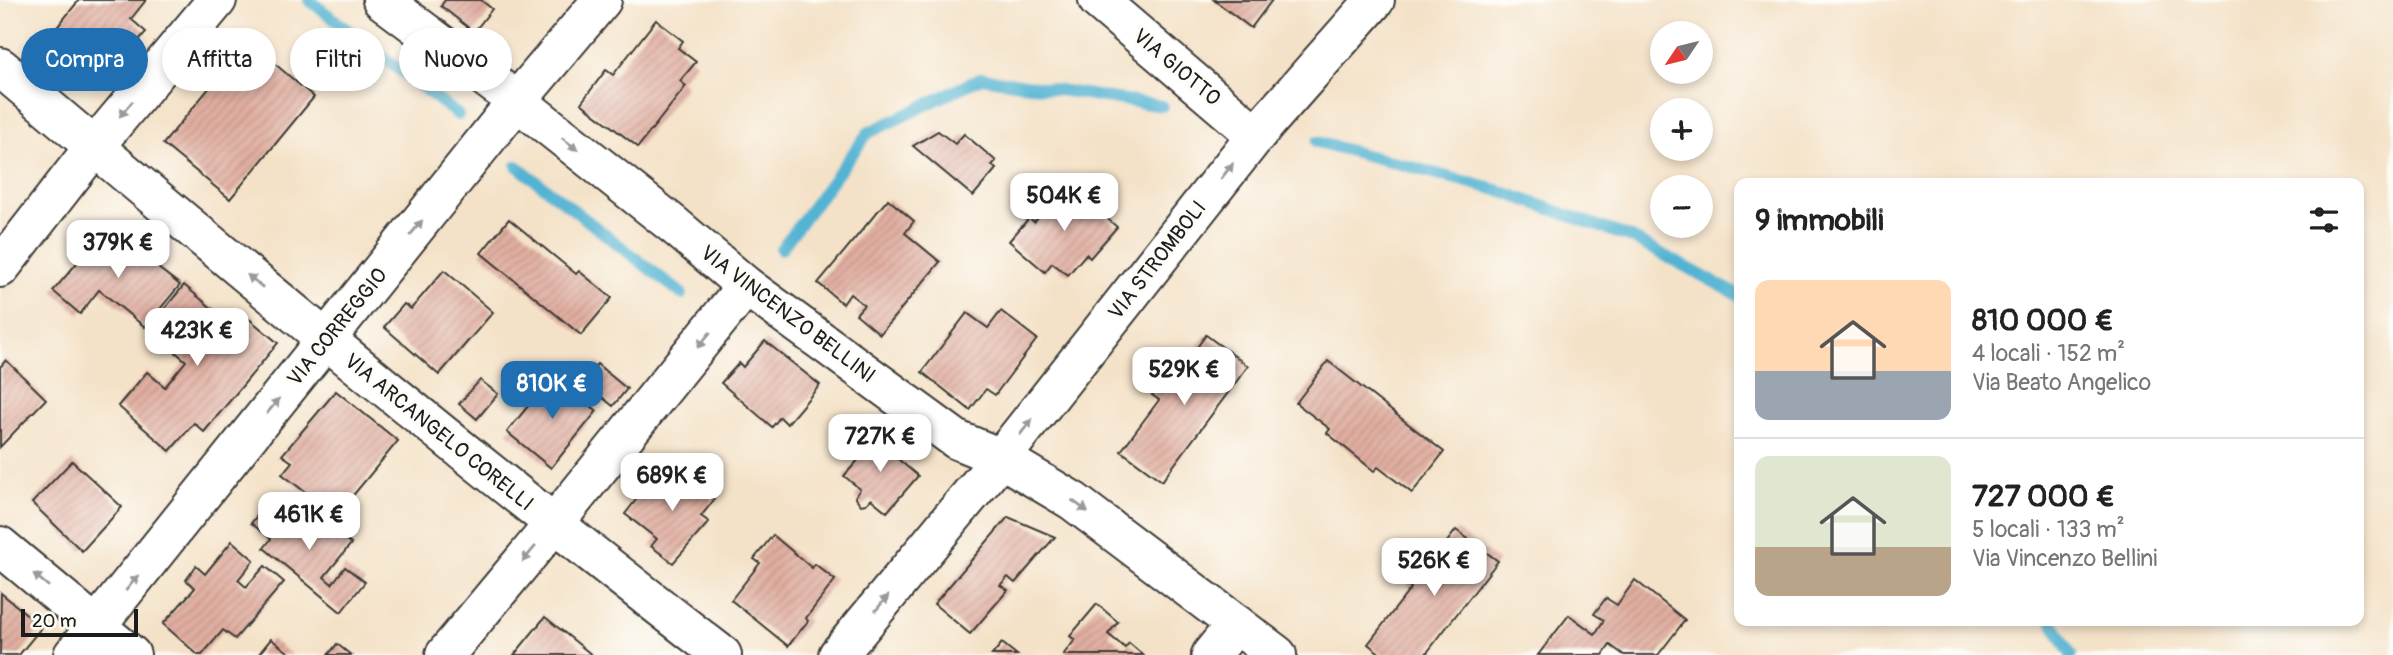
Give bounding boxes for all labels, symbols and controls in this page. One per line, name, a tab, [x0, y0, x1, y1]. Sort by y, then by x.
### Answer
north arrow	[1650, 21, 1713, 84]
map controls	[1650, 21, 1713, 238]
street label: VIA GIOTTO	[1127, 23, 1226, 112]
chip: Compra	[21, 28, 148, 91]
chip: Affitta	[162, 28, 276, 91]
chip: Filtri	[290, 28, 385, 91]
chip: Nuovo	[399, 28, 512, 91]
button: +	[1650, 98, 1713, 161]
one-way arrow	[119, 100, 134, 117]
one-way arrow	[561, 136, 579, 151]
one-way arrow	[1220, 162, 1234, 180]
pin: 504K €	[1007, 174, 1121, 233]
button: −	[1650, 175, 1713, 238]
text: 504K €	[1026, 181, 1102, 210]
street label: VIA STROMBOLI	[1102, 195, 1212, 325]
icon: filters	[2305, 201, 2343, 239]
text: 9 immobili	[1755, 202, 1884, 239]
pin: 379K €	[61, 220, 175, 280]
one-way arrow	[408, 220, 423, 238]
text: 379K €	[83, 228, 153, 257]
street label: VIA VINCENZO BELLINI	[695, 240, 881, 389]
street label: VIA CORREGGIO	[281, 263, 393, 392]
one-way arrow	[246, 274, 264, 289]
text: 810 000 €	[1972, 302, 2114, 339]
pin: 423K €	[140, 308, 254, 368]
icon: home	[1811, 308, 1895, 392]
text: 423K €	[161, 316, 233, 345]
one-way arrow	[696, 330, 711, 348]
text: 4 locali · 152 m²	[1972, 339, 2125, 368]
street label: VIA ARCANGELO CORELLI	[338, 348, 539, 517]
pin: 529K €	[1127, 348, 1241, 407]
text: 529K €	[1148, 355, 1220, 384]
pin: 810K €	[495, 362, 609, 421]
text: Via Beato Angelico	[1972, 368, 2151, 397]
text: 810K €	[517, 369, 587, 398]
one-way arrow	[266, 397, 281, 415]
pin: 727K €	[823, 414, 937, 474]
one-way arrow	[1018, 418, 1033, 435]
text: 727K €	[844, 422, 916, 451]
pin: 689K €	[615, 454, 729, 513]
text: 689K €	[637, 461, 707, 490]
text: 727 000 €	[1972, 478, 2115, 515]
icon: home	[1811, 484, 1895, 568]
pin: 461K €	[252, 492, 366, 552]
one-way arrow	[1071, 499, 1089, 514]
text: 461K €	[274, 500, 344, 529]
text: 5 locali · 133 m²	[1972, 515, 2125, 544]
pin: 526K €	[1377, 538, 1491, 598]
text: Via Vincenzo Bellini	[1972, 544, 2157, 573]
one-way arrow	[522, 546, 537, 563]
text: 526K €	[1398, 546, 1470, 575]
one-way arrow	[32, 572, 50, 588]
one-way arrow	[124, 575, 139, 593]
one-way arrow	[874, 594, 889, 612]
scale bar	[21, 606, 138, 638]
text: 20 m	[32, 609, 77, 633]

